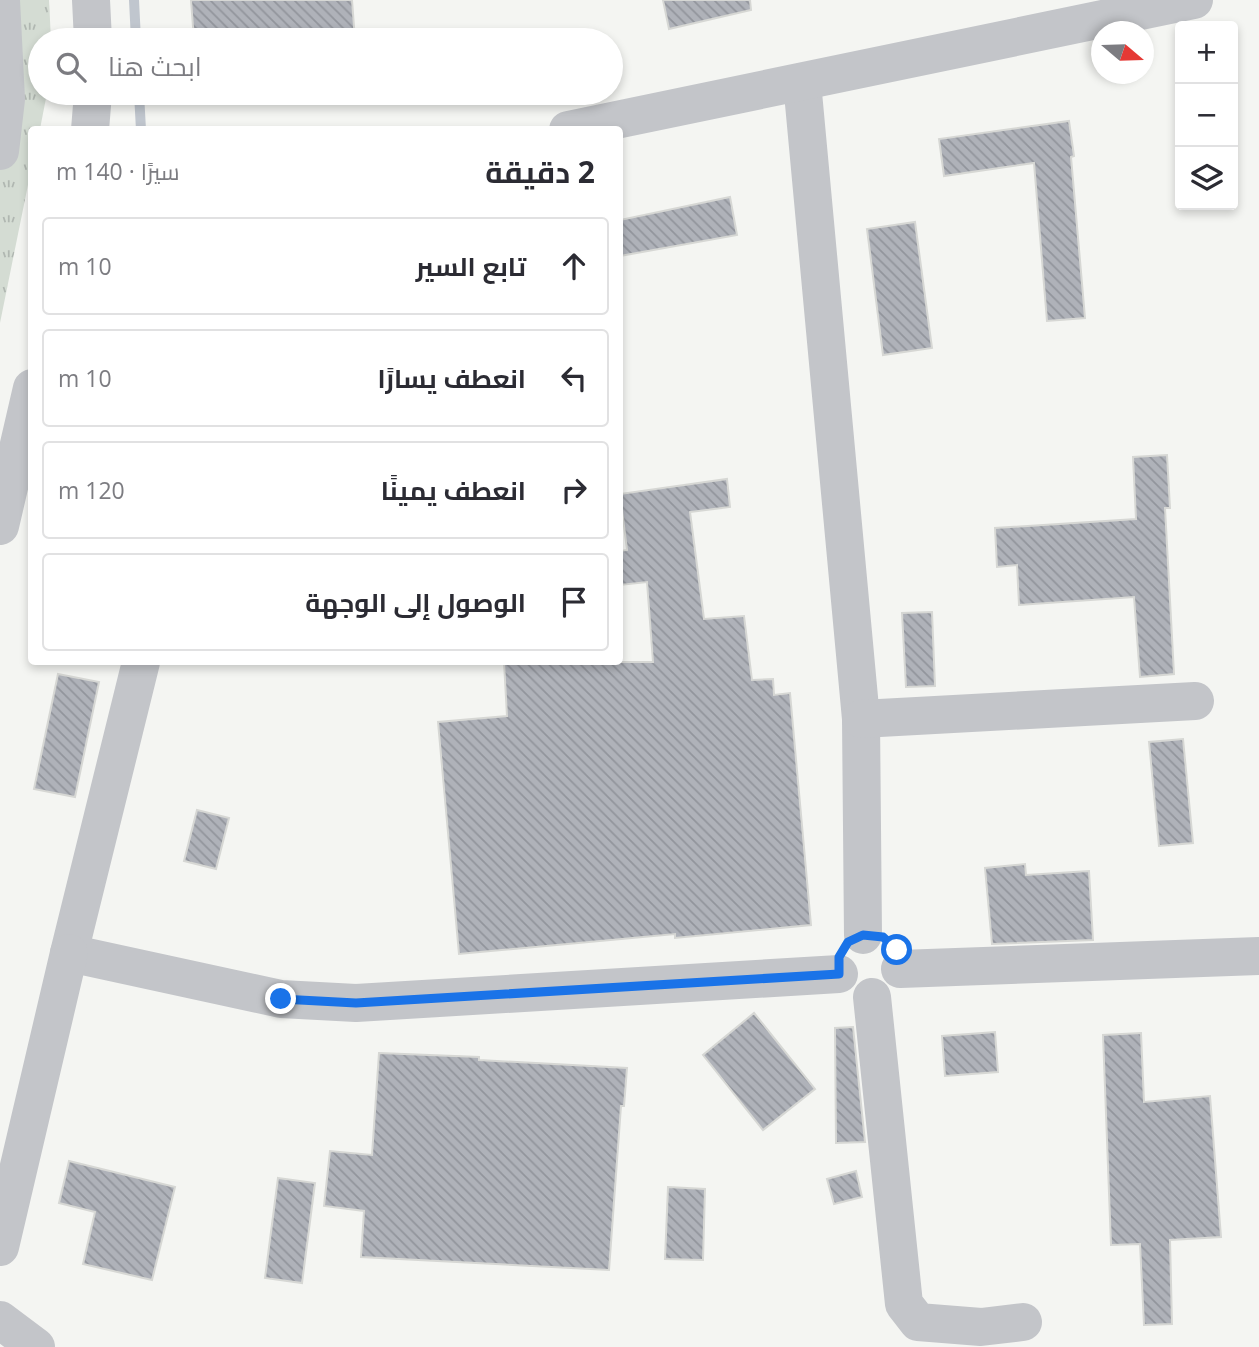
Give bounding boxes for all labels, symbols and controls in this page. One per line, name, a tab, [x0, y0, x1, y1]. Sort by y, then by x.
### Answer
north arrow	[1091, 21, 1154, 84]
map controls	[1175, 21, 1238, 210]
button: +	[1175, 21, 1238, 84]
search box	[28, 28, 623, 105]
icon: search	[52, 48, 90, 86]
text: ابحث هنا	[108, 48, 202, 84]
button: −	[1175, 84, 1238, 147]
button: layers	[1175, 147, 1238, 210]
text: 2 دقيقة	[485, 151, 595, 192]
text: سيرًا · 140 m	[56, 155, 180, 187]
icon: ahead	[555, 247, 593, 285]
text: تابع السير	[416, 248, 526, 284]
text: 10 m	[58, 250, 112, 282]
icon: left	[555, 359, 593, 397]
text: انعطف يسارًا	[377, 360, 526, 396]
text: 10 m	[58, 362, 112, 394]
icon: right	[555, 471, 593, 509]
text: انعطف يمينًا	[381, 472, 526, 508]
text: 120 m	[58, 474, 125, 506]
icon: arrive	[555, 583, 593, 621]
text: الوصول إلى الوجهة	[305, 584, 526, 620]
route start	[881, 934, 912, 965]
route end	[265, 983, 296, 1014]

